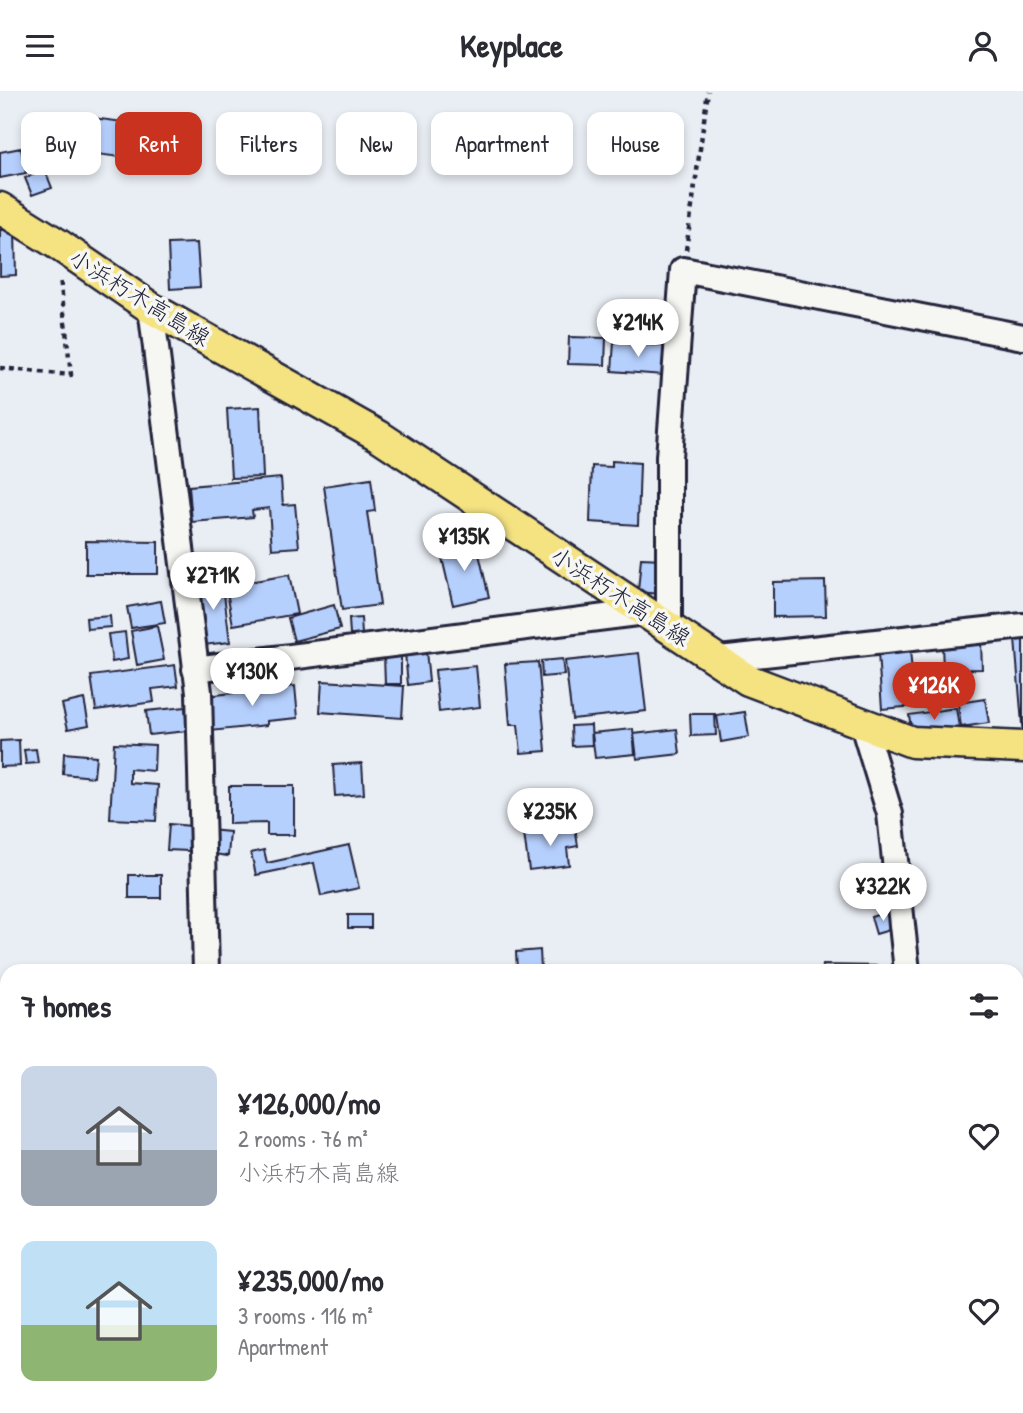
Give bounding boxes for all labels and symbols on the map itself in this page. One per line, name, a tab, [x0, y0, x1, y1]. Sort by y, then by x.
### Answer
street label: 小浜朽木高島線	[64, 241, 216, 353]
pin: ¥214K	[589, 299, 687, 359]
pin: ¥135K	[415, 513, 513, 573]
street label: 小浜朽木高島線	[545, 539, 697, 653]
pin: ¥271K	[164, 553, 262, 612]
pin: ¥130K	[203, 649, 301, 708]
pin: ¥126K	[885, 663, 983, 722]
pin: ¥235K	[501, 789, 599, 848]
pin: ¥322K	[834, 863, 932, 923]

